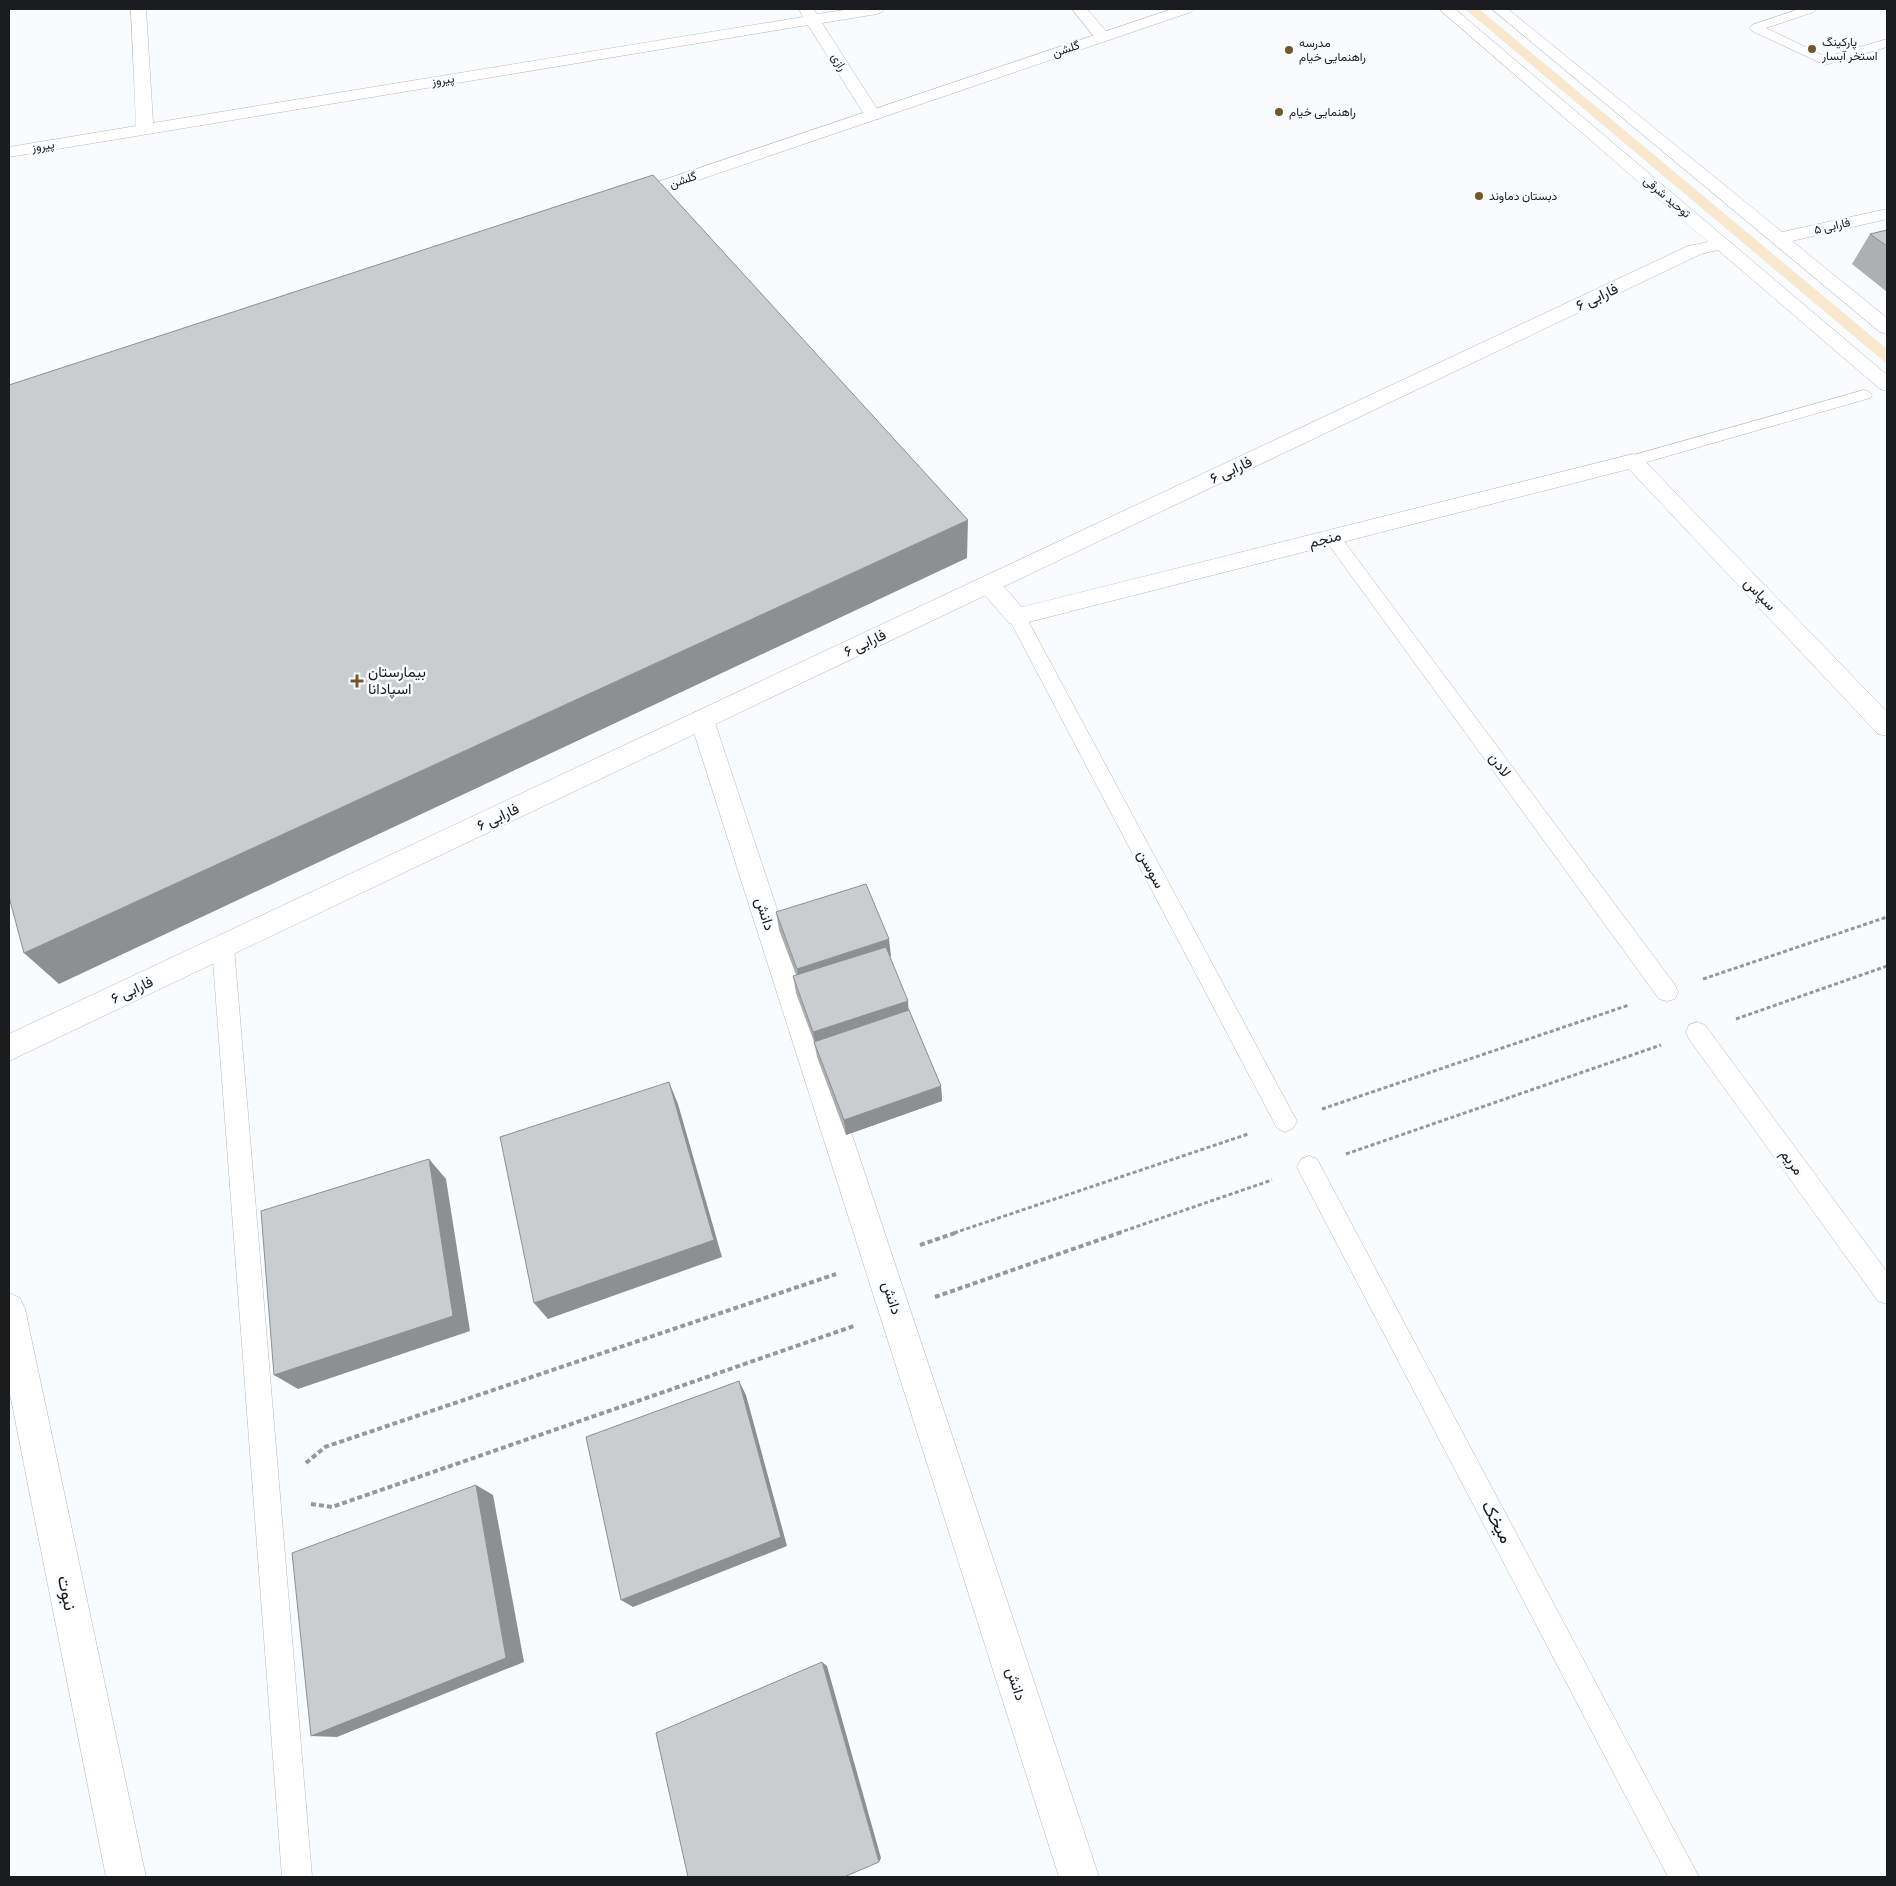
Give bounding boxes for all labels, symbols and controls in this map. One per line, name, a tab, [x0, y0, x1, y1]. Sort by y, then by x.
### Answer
place label: پارکینگ استخر آبسار	[1821, 34, 1878, 64]
place label: مدرسه راهنمایی خیام	[1299, 35, 1366, 65]
street label: گلشن	[1050, 37, 1082, 61]
marker: پارکینگ استخر آبسار	[1806, 43, 1818, 55]
marker: مدرسه راهنمایی خیام	[1283, 44, 1295, 56]
street label: رازی	[827, 50, 851, 74]
street label: پیروز	[429, 70, 456, 90]
place label: راهنمایی خیام	[1289, 104, 1356, 120]
marker: راهنمایی خیام	[1273, 106, 1285, 118]
street label: پیروز	[29, 136, 56, 156]
street label: گلشن	[667, 168, 699, 192]
street label: توحید شرقی	[1640, 173, 1694, 222]
place label: دبستان دماوند	[1489, 188, 1557, 204]
marker: دبستان دماوند	[1473, 190, 1485, 202]
street label: فارابی ۵	[1812, 214, 1852, 238]
street label: فارابی ۶	[1573, 278, 1621, 315]
street label: فارابی ۶	[1207, 451, 1255, 488]
street label: منجم	[1307, 525, 1343, 553]
street label: سپاس	[1739, 573, 1781, 615]
street label: فارابی ۶	[841, 624, 889, 661]
place label: بیمارستان اسپادانا	[368, 662, 426, 699]
marker: بیمارستان اسپادانا	[350, 674, 364, 688]
street label: لادن	[1485, 749, 1516, 781]
street label: فارابی ۶	[474, 798, 522, 835]
street label: سوسن	[1133, 846, 1170, 892]
street label: دانش	[750, 895, 780, 933]
street label: فارابی ۶	[108, 971, 156, 1008]
street label: مریم	[1776, 1145, 1808, 1179]
street label: دانش	[877, 1279, 907, 1317]
street label: میخک	[1477, 1496, 1518, 1547]
street label: نبوت	[53, 1573, 82, 1612]
street label: دانش	[1001, 1665, 1031, 1703]

